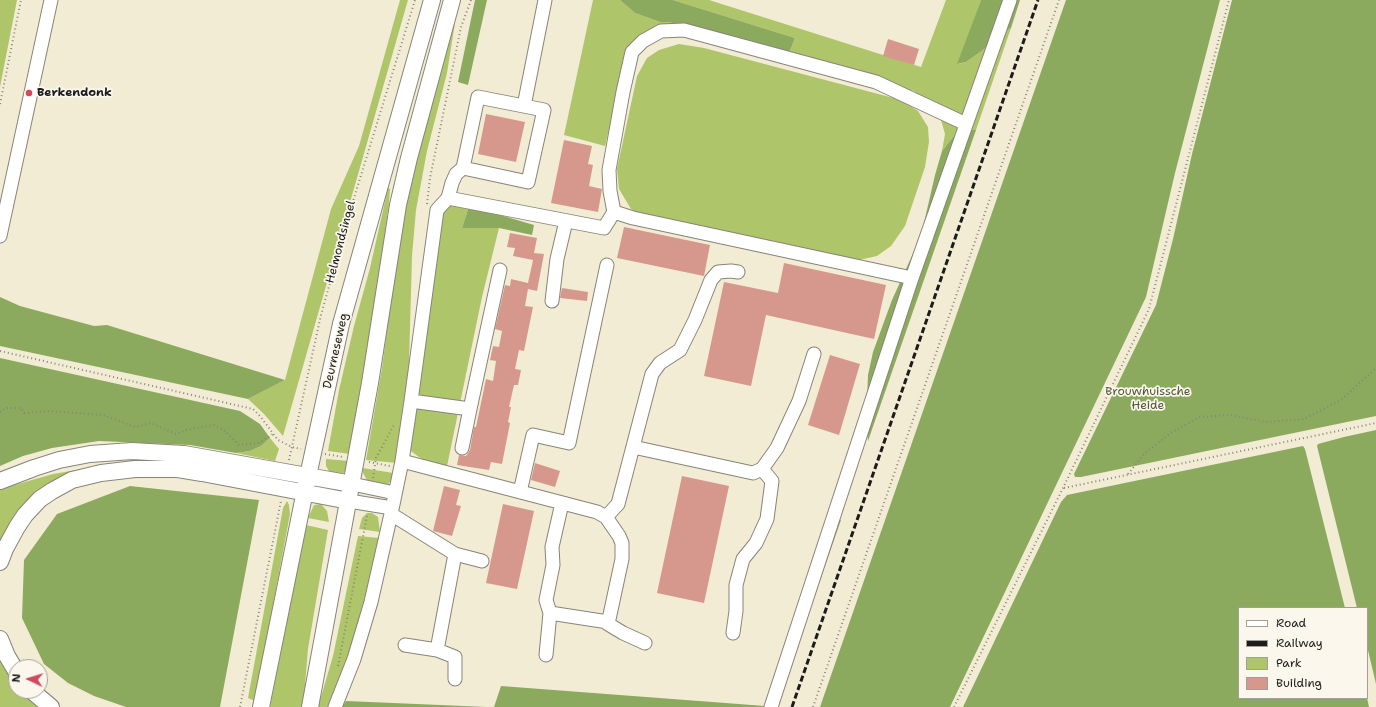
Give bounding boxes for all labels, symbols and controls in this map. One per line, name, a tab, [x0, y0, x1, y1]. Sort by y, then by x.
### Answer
place label: Berkendonk	[37, 86, 112, 100]
marker: Berkendonk	[24, 88, 34, 98]
street label: Helmondsingel	[323, 199, 359, 285]
street label: Deurneseweg	[320, 312, 352, 390]
park label: Brouwhuissche Heide	[1105, 385, 1191, 413]
legend	[1238, 607, 1368, 699]
text: Road	[1276, 615, 1306, 631]
text: Railway	[1276, 635, 1323, 651]
text: Park	[1276, 655, 1302, 671]
north arrow	[8, 659, 48, 699]
text: N	[9, 673, 24, 683]
text: Building	[1276, 675, 1322, 691]

